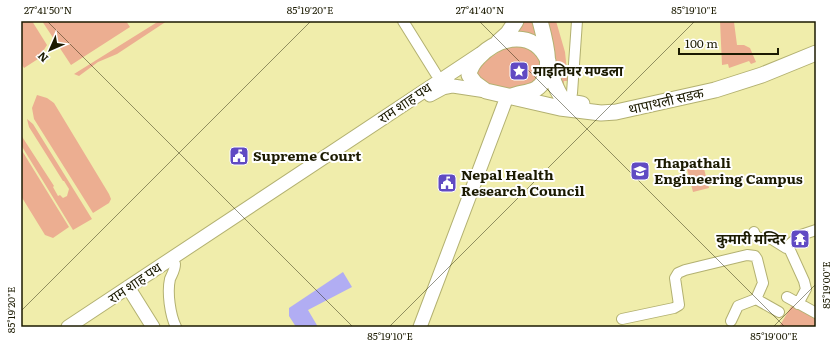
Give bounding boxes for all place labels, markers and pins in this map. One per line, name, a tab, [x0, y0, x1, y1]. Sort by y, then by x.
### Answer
place icon: माइतिघर मण्डला	[508, 60, 530, 82]
place label: माइतिघर मण्डला	[533, 60, 624, 80]
public building icon: Supreme Court	[228, 145, 250, 167]
place label: Supreme Court	[253, 145, 362, 165]
place label: Thapathali Engineering Campus	[654, 152, 803, 188]
school or university icon: Thapathali Engineering Campus	[629, 160, 651, 182]
place label: Nepal Health Research Council	[461, 164, 585, 200]
public building icon: Nepal Health Research Council	[436, 172, 458, 194]
place label: कुमारी मन्दिर	[716, 228, 787, 249]
temple icon: कुमारी मन्दिर	[789, 228, 811, 250]

